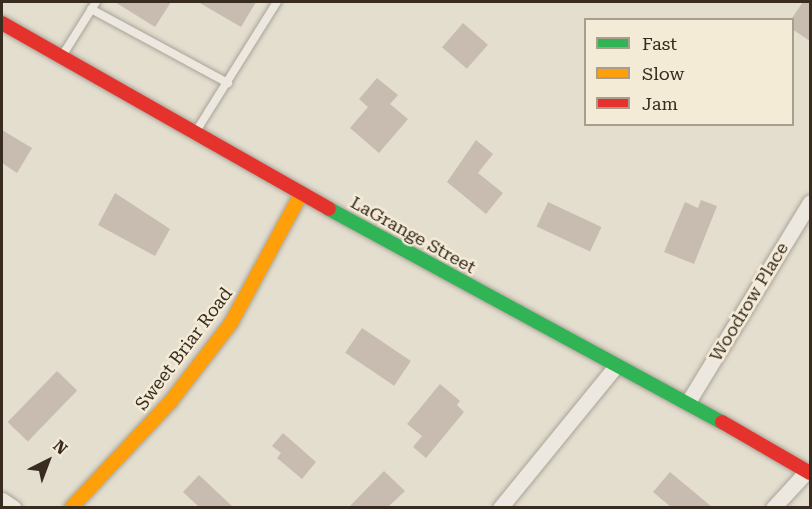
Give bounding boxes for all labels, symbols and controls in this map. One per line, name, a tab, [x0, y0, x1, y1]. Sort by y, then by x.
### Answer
legend	[584, 18, 794, 126]
text: Fast	[642, 33, 677, 54]
text: Slow	[642, 63, 684, 84]
text: Jam	[642, 93, 678, 114]
street label: LaGrange Street	[347, 192, 479, 278]
street label: Woodrow Place	[705, 239, 793, 365]
street label: Sweet Briar Road	[131, 283, 237, 415]
north arrow	[18, 431, 78, 491]
text: N	[49, 436, 71, 458]

